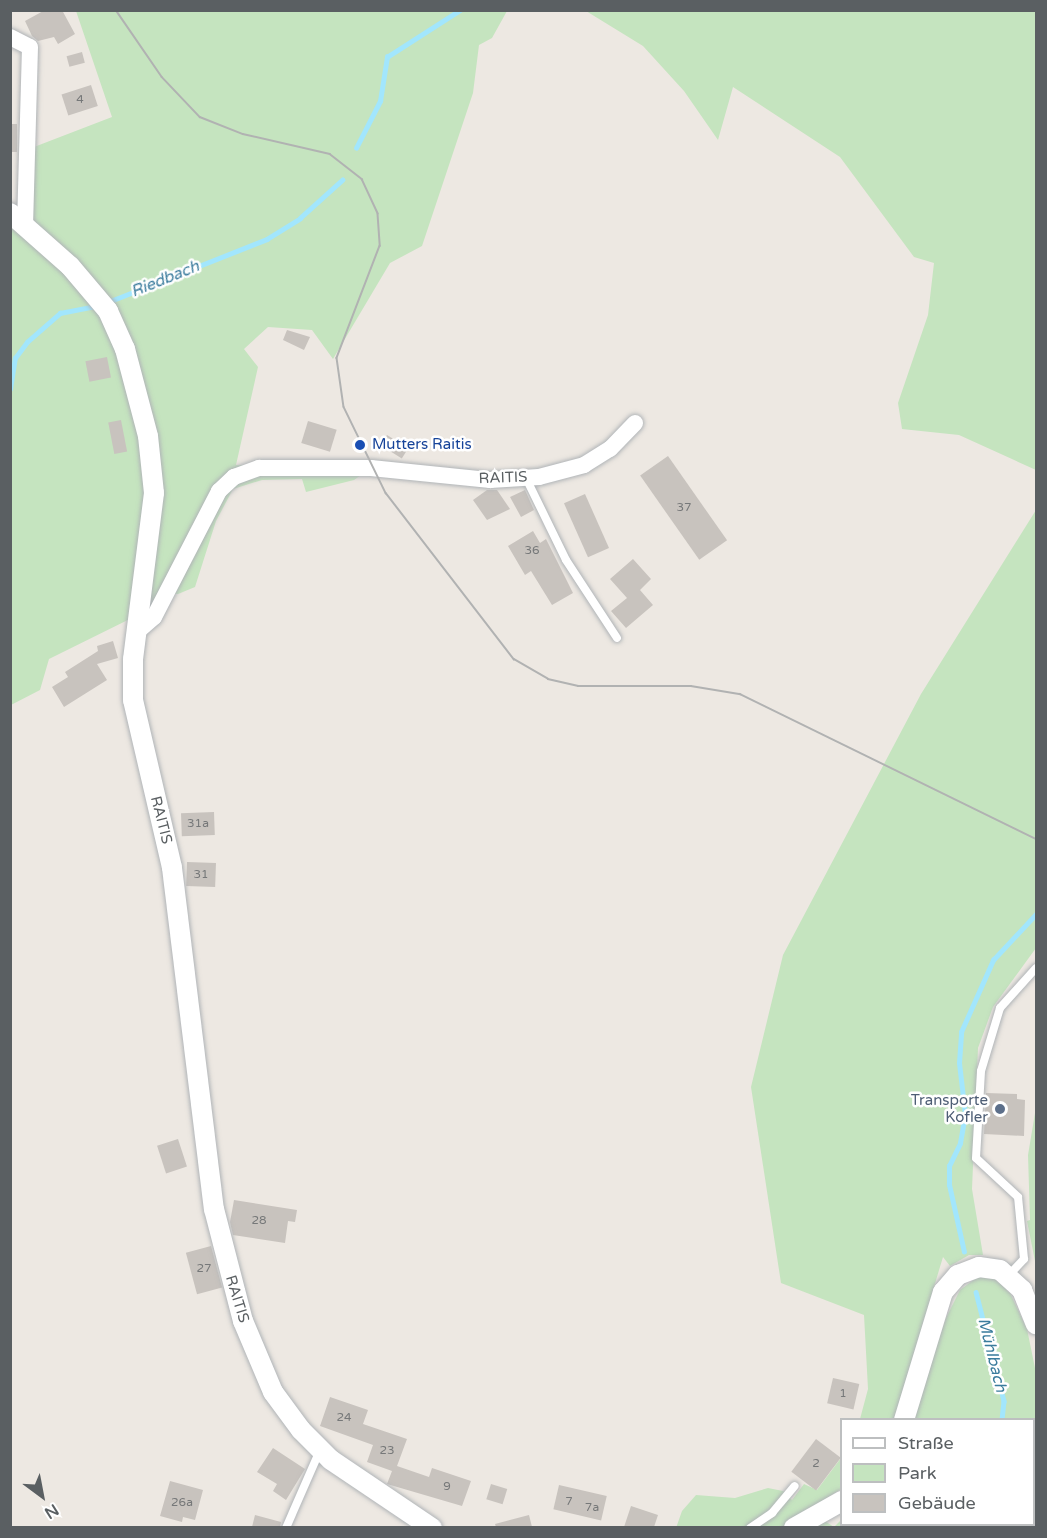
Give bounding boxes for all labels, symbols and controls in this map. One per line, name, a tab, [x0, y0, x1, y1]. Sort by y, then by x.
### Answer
house number: 4	[76, 93, 84, 107]
water label: Riedbach	[128, 257, 202, 301]
place label: Mutters Raitis	[372, 436, 472, 454]
marker: Mutters Raitis	[353, 438, 367, 452]
street label: RAITIS	[478, 468, 528, 488]
house number: 37	[676, 501, 692, 515]
house number: 36	[524, 544, 540, 558]
street label: RAITIS	[146, 794, 176, 846]
house number: 31a	[187, 817, 209, 831]
house number: 31	[193, 868, 209, 882]
place label: Transporte Kofler	[911, 1091, 988, 1126]
marker: Transporte Kofler	[993, 1102, 1007, 1116]
house number: 28	[251, 1214, 267, 1228]
house number: 27	[196, 1262, 212, 1276]
street label: RAITIS	[221, 1273, 253, 1325]
water label: Mühlbach	[973, 1316, 1011, 1394]
house number: 1	[839, 1387, 847, 1401]
house number: 24	[336, 1411, 352, 1425]
legend	[840, 1418, 1035, 1526]
text: Straße	[898, 1432, 954, 1454]
house number: 23	[379, 1444, 395, 1458]
house number: 2	[812, 1457, 820, 1471]
text: Park	[898, 1462, 936, 1484]
north arrow	[12, 1466, 72, 1526]
house number: 9	[443, 1480, 451, 1494]
text: Gebäude	[898, 1492, 976, 1514]
house number: 7	[565, 1495, 573, 1509]
house number: 26a	[171, 1496, 193, 1510]
text: N	[41, 1499, 62, 1523]
house number: 7a	[585, 1501, 599, 1515]

